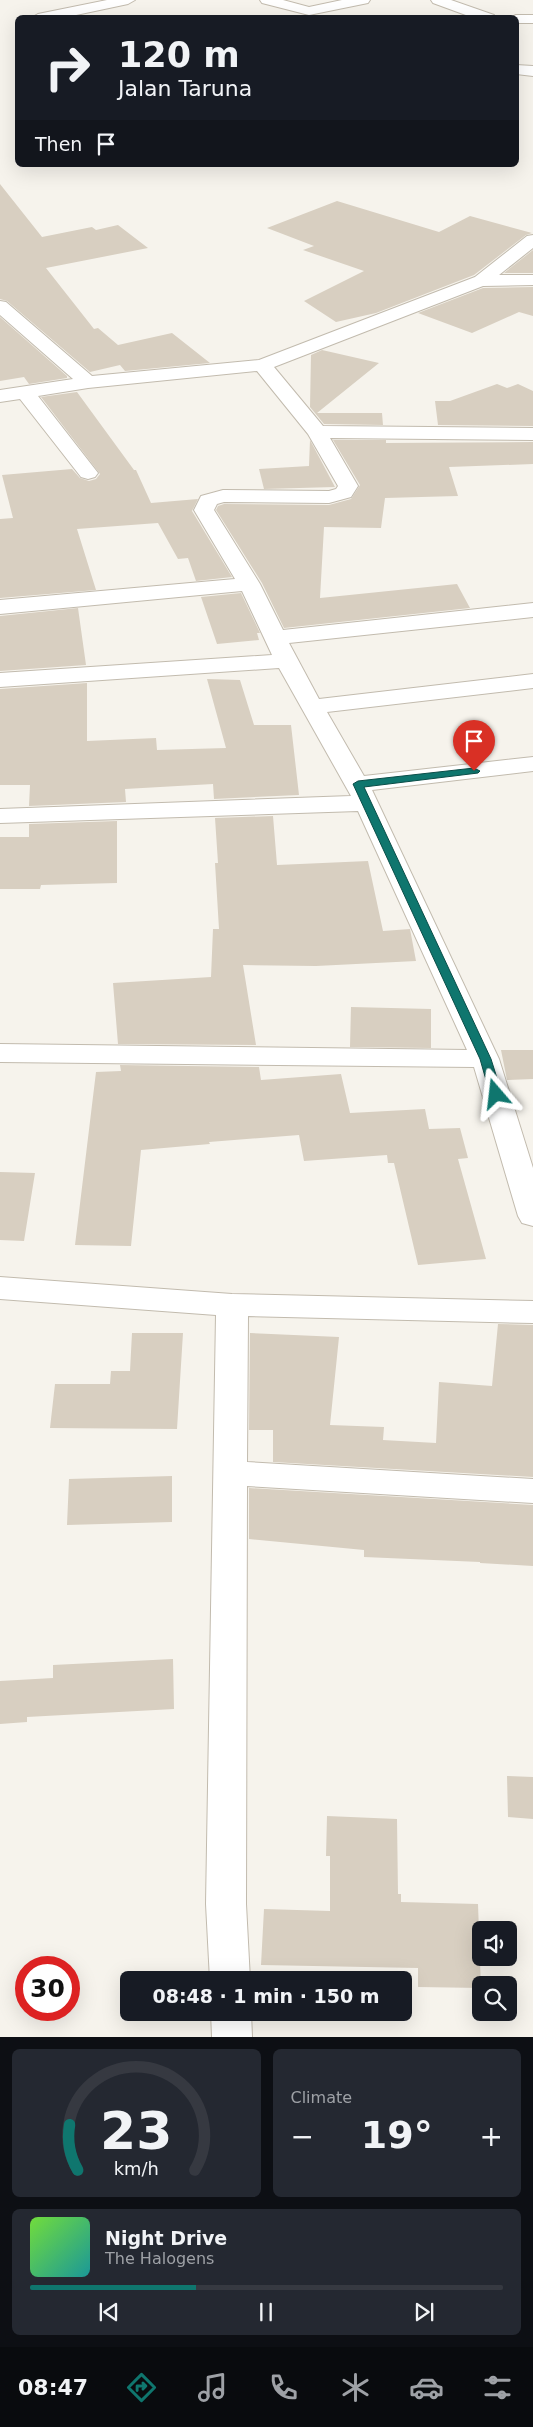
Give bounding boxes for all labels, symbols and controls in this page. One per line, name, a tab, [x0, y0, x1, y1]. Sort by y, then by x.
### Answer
icon: right	[35, 35, 100, 100]
text: 120 m	[118, 35, 240, 75]
text: Jalan Taruna	[118, 76, 252, 101]
icon: arrive	[92, 130, 120, 158]
text: Then	[35, 133, 82, 155]
pin	[453, 720, 495, 771]
icon: arrive	[460, 727, 488, 755]
position arrow	[469, 1067, 521, 1119]
map controls	[472, 1921, 517, 2021]
button: sound	[472, 1921, 517, 1966]
speed limit sign: 30	[15, 1956, 80, 2021]
button: search	[472, 1976, 517, 2021]
text: 08:48 · 1 min · 150 m	[152, 1985, 380, 2007]
text: Climate	[291, 2088, 352, 2107]
text: 23	[100, 2101, 172, 2161]
text: 19°	[361, 2113, 433, 2157]
text: −	[291, 2120, 314, 2153]
text: +	[480, 2120, 503, 2153]
text: km/h	[114, 2158, 159, 2179]
text: Night Drive	[105, 2227, 227, 2249]
text: The Halogens	[105, 2249, 214, 2268]
icon: previous	[95, 2298, 123, 2326]
icon: pause	[252, 2298, 280, 2326]
icon: next	[410, 2298, 438, 2326]
icon: directions	[124, 2370, 159, 2405]
icon: music	[195, 2370, 230, 2405]
icon: phone	[266, 2370, 301, 2405]
icon: climate	[338, 2370, 373, 2405]
icon: car	[409, 2370, 444, 2405]
icon: filters	[480, 2370, 515, 2405]
text: 08:47	[18, 2375, 88, 2400]

